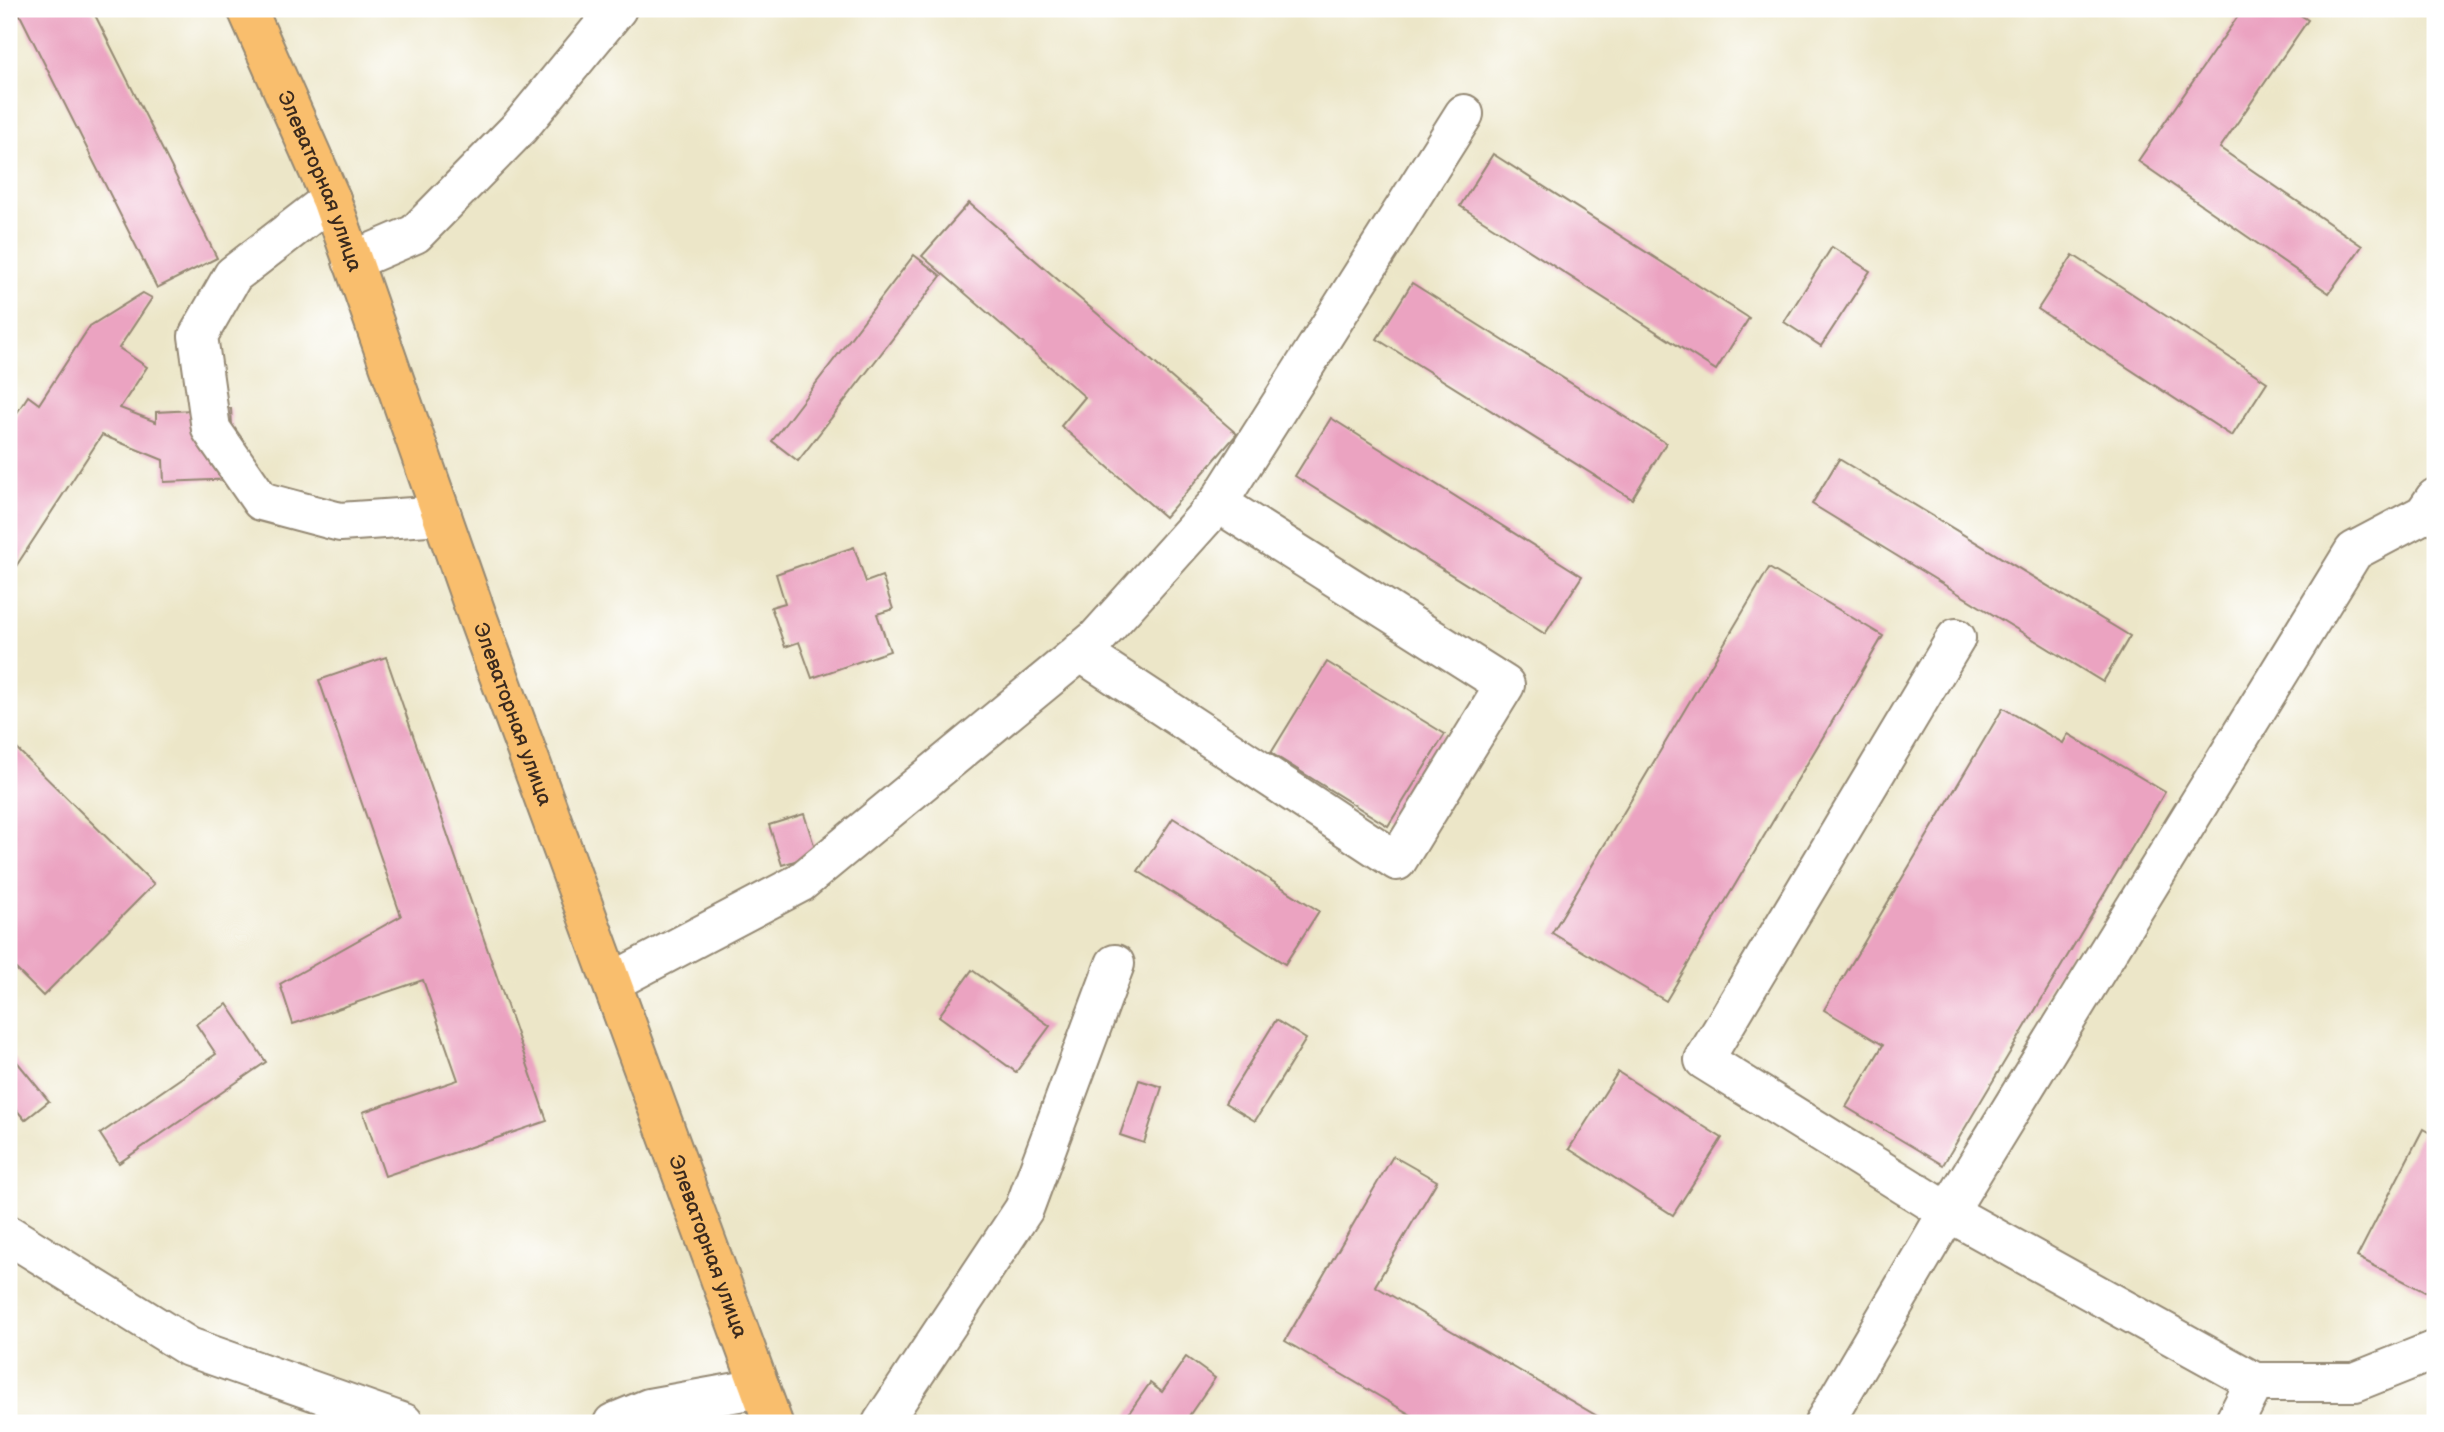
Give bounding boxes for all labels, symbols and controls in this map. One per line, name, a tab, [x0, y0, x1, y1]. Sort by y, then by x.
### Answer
street label: Элеваторная улица	[272, 87, 368, 275]
street label: Элеваторная улица	[468, 619, 558, 810]
street label: Элеваторная улица	[663, 1152, 753, 1342]

